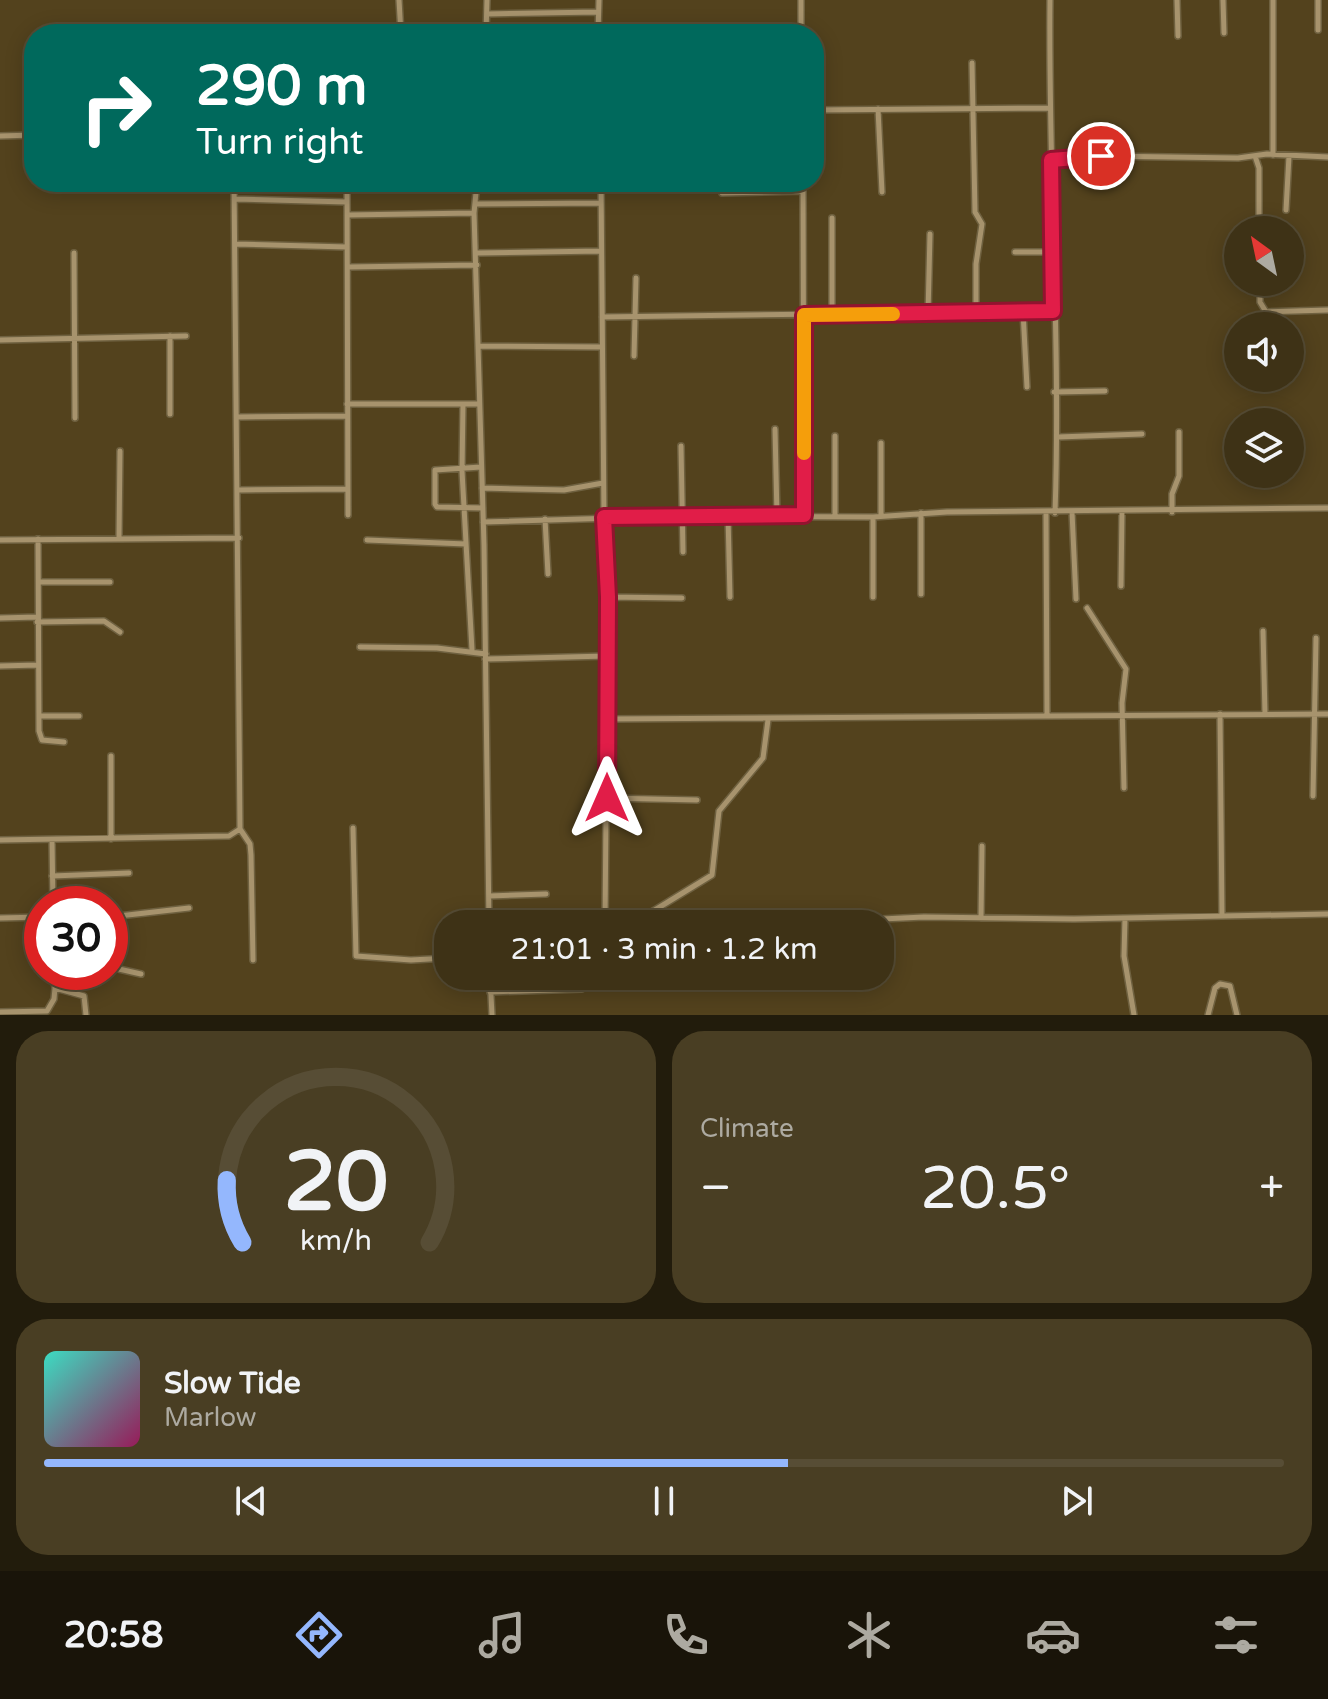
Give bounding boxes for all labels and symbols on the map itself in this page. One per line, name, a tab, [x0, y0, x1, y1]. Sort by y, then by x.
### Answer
pin	[1067, 122, 1135, 190]
north arrow	[1224, 216, 1304, 296]
position arrow	[565, 756, 649, 840]
speed limit sign: 30	[24, 886, 128, 990]

